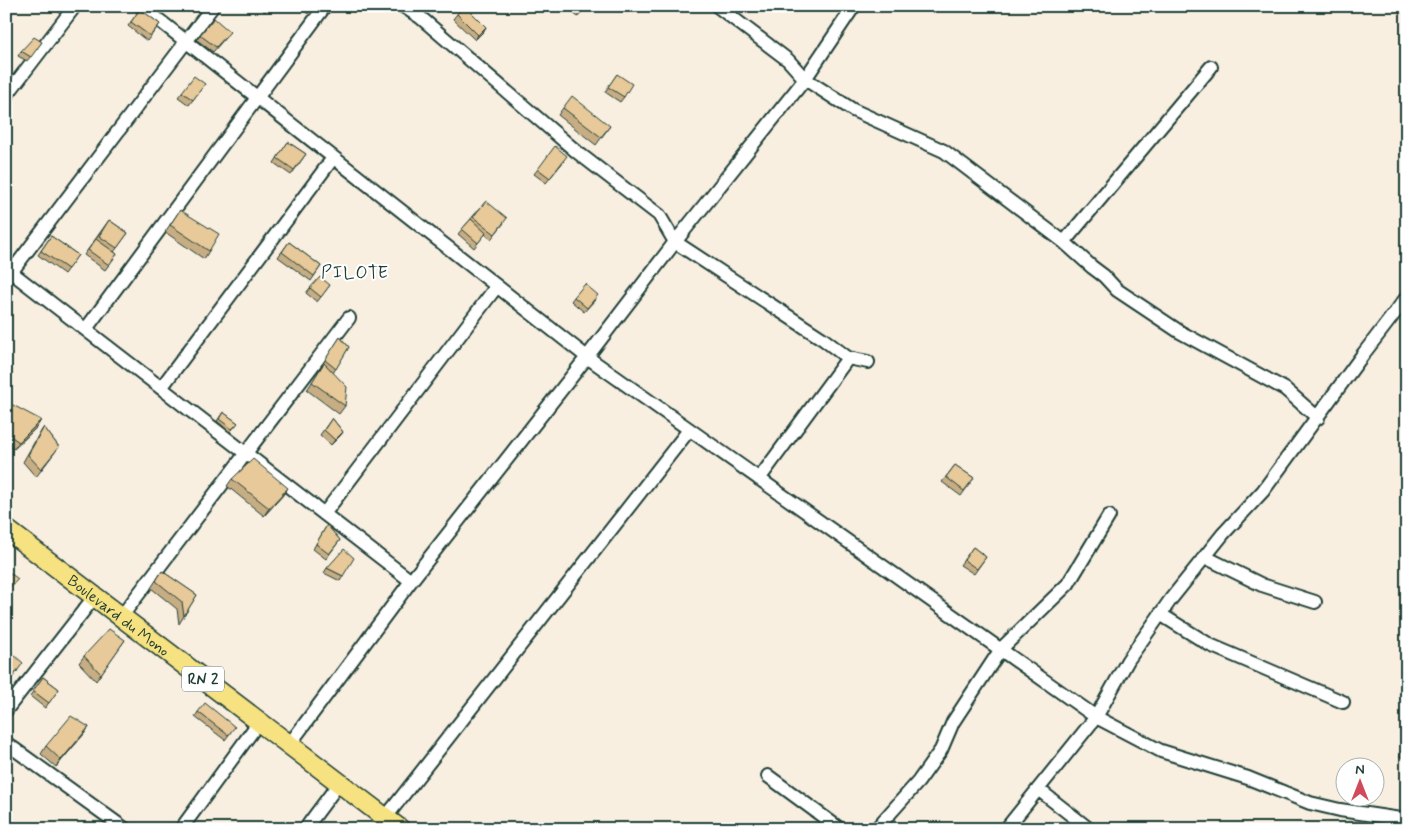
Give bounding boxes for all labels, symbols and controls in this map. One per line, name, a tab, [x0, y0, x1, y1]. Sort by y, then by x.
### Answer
district label: PILOTE	[321, 261, 389, 285]
street label: Boulevard du Mono	[63, 571, 173, 662]
road number: RN 2	[182, 666, 224, 692]
north arrow	[1336, 758, 1386, 808]
text: N	[1355, 761, 1365, 779]

